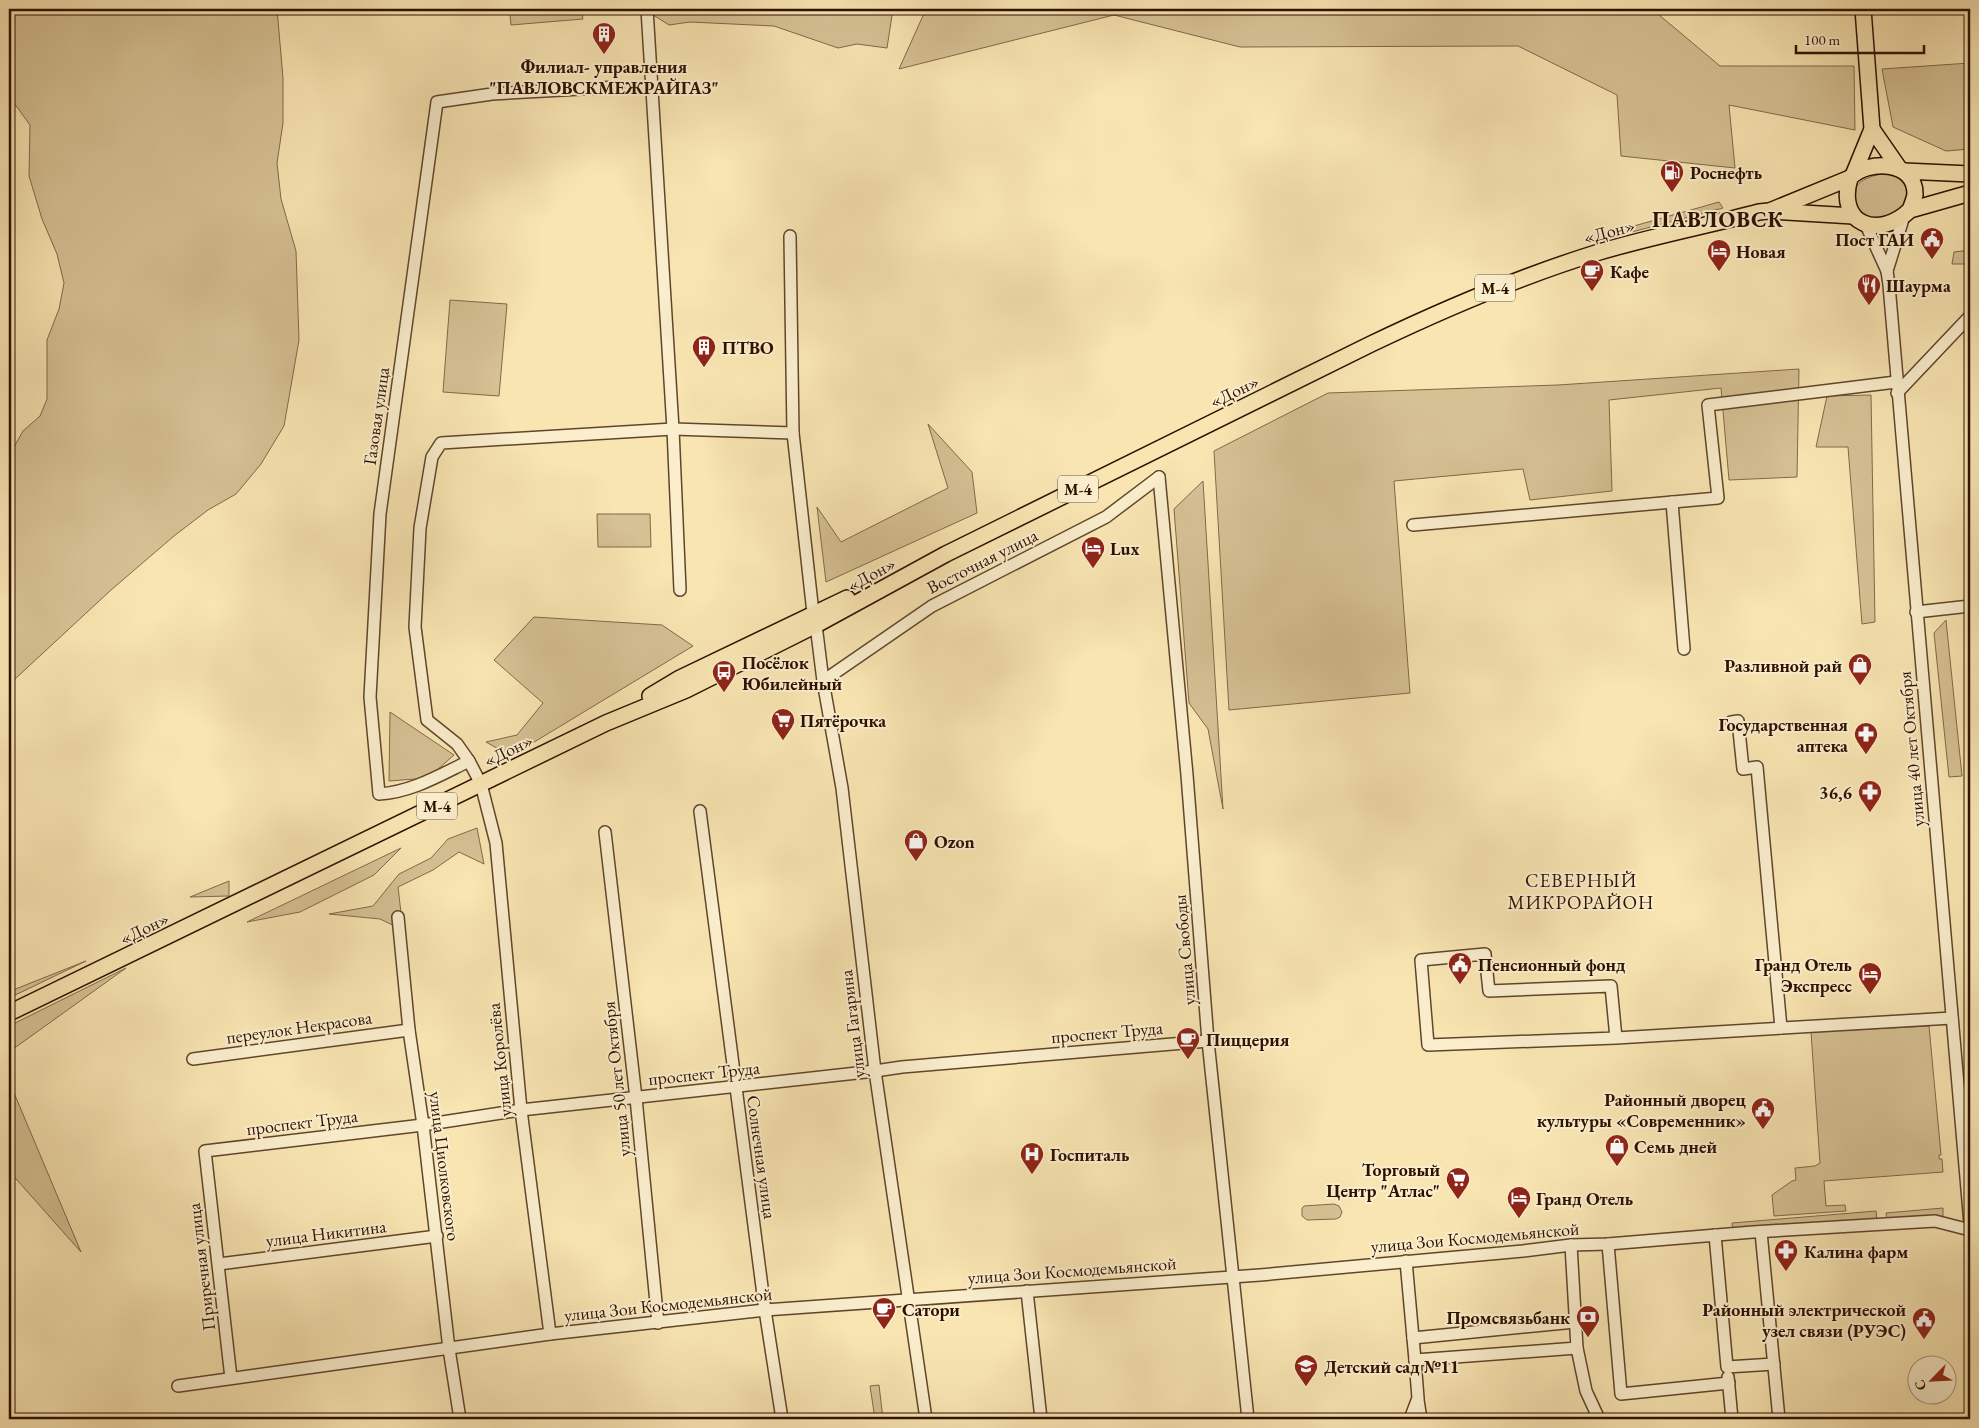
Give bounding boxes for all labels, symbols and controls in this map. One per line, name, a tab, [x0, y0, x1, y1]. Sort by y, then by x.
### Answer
building icon: Филиал- управления "ПАВЛОВСКМЕЖРАЙГАЗ"	[591, 21, 617, 55]
scale bar	[1796, 22, 1924, 54]
text: 100 m	[1804, 30, 1841, 49]
place label: Филиал- управления "ПАВЛОВСКМЕЖРАЙГАЗ"	[489, 55, 719, 99]
fuel station icon: Роснефть	[1659, 159, 1685, 193]
place label: Роснефть	[1690, 161, 1762, 184]
district label: ПАВЛОВСК	[1652, 205, 1784, 234]
street label: «Дон»	[1581, 213, 1637, 249]
public building icon: Пост ГАИ	[1919, 226, 1945, 260]
place label: Пост ГАИ	[1835, 228, 1914, 251]
hotel icon: Новая	[1706, 238, 1732, 272]
place label: Новая	[1736, 240, 1786, 263]
cafe icon: Кафе	[1579, 258, 1605, 292]
place label: Кафе	[1610, 260, 1649, 283]
restaurant icon: Шаурма	[1856, 272, 1882, 306]
road number: М-4	[1475, 274, 1515, 302]
place label: Шаурма	[1886, 274, 1951, 297]
building icon: ПТВО	[691, 334, 717, 368]
place label: ПТВО	[722, 336, 774, 359]
street label: Газовая улица	[358, 365, 394, 466]
street label: «Дон»	[1205, 369, 1263, 413]
road number: М-4	[1058, 476, 1098, 502]
street label: Восточная улица	[923, 523, 1042, 599]
hotel icon: Lux	[1080, 535, 1106, 569]
place label: Lux	[1110, 537, 1140, 560]
street label: «Дон»	[843, 551, 899, 597]
place label: Посёлок Юбилейный	[742, 651, 843, 695]
shop icon: Разливной рай	[1847, 652, 1873, 686]
place label: Разливной рай	[1724, 654, 1842, 677]
bus stop icon: Посёлок Юбилейный	[711, 659, 737, 693]
street label: улица 40 лет Октября	[1893, 670, 1929, 828]
supermarket icon: Пятёрочка	[770, 707, 796, 741]
place label: Пятёрочка	[800, 709, 886, 732]
place label: Государственная аптека	[1719, 713, 1848, 757]
pharmacy icon: Государственная аптека	[1853, 721, 1879, 755]
street label: «Дон»	[479, 728, 537, 772]
pharmacy icon: 36,6	[1857, 779, 1883, 813]
place label: 36,6	[1819, 781, 1852, 804]
road number: М-4	[417, 792, 457, 819]
shop icon: Ozon	[903, 828, 929, 862]
place label: Ozon	[934, 830, 975, 853]
district label: СЕВЕРНЫЙ МИКРОРАЙОН	[1508, 868, 1655, 915]
street label: улица Свободы	[1168, 894, 1200, 1006]
street label: «Дон»	[115, 906, 173, 950]
public building icon: Пенсионный фонд	[1447, 951, 1473, 985]
place label: Пенсионный фонд	[1478, 953, 1626, 976]
place label: Гранд Отель Экспресс	[1755, 953, 1853, 997]
hotel icon: Гранд Отель Экспресс	[1857, 961, 1883, 995]
street label: улица Гагарина	[834, 968, 870, 1080]
street label: улица 50 лет Октября	[596, 1000, 636, 1158]
street label: улица Королёва	[482, 1001, 516, 1118]
street label: переулок Некрасова	[225, 1005, 374, 1049]
street label: проспект Труда	[1050, 1016, 1165, 1048]
cafe icon: Пиццерия	[1175, 1026, 1201, 1060]
place label: Пиццерия	[1206, 1028, 1290, 1051]
street label: проспект Труда	[647, 1056, 762, 1090]
place label: Районный дворец культуры «Современник»	[1537, 1088, 1746, 1132]
street label: улица Циолковского	[424, 1090, 466, 1242]
street label: Солнечная улица	[742, 1094, 782, 1221]
public building icon: Районный дворец культуры «Современник»	[1750, 1096, 1776, 1130]
street label: проспект Труда	[245, 1104, 360, 1140]
shop icon: Семь дней	[1604, 1133, 1630, 1167]
place label: Семь дней	[1634, 1135, 1717, 1158]
hospital icon: Госпиталь	[1019, 1141, 1045, 1175]
place label: Госпиталь	[1050, 1143, 1129, 1166]
place label: Торговый Центр "Атлас"	[1326, 1158, 1440, 1202]
supermarket icon: Торговый Центр "Атлас"	[1445, 1166, 1471, 1200]
hotel icon: Гранд Отель	[1506, 1185, 1532, 1219]
place label: Гранд Отель	[1536, 1187, 1633, 1210]
street label: Приречная улица	[182, 1201, 220, 1332]
street label: улица Никитина	[264, 1214, 388, 1252]
street label: улица Зои Космодемьянской	[1370, 1216, 1581, 1258]
pharmacy icon: Калина фарм	[1773, 1238, 1799, 1272]
place label: Калина фарм	[1804, 1240, 1908, 1263]
street label: улица Зои Космодемьянской	[967, 1251, 1178, 1289]
street label: улица Зои Космодемьянской	[563, 1282, 774, 1326]
cafe icon: Сатори	[871, 1296, 897, 1330]
place label: Сатори	[902, 1298, 960, 1321]
place label: Районный электрической узел связи (РУЭС)	[1702, 1298, 1906, 1342]
bank icon: Промсвязьбанк	[1575, 1304, 1601, 1338]
place label: Промсвязьбанк	[1446, 1306, 1570, 1329]
public building icon: Районный электрической узел связи (РУЭС)	[1911, 1306, 1937, 1340]
school or university icon: Детский сад №11	[1293, 1353, 1319, 1387]
place label: Детский сад №11	[1324, 1355, 1459, 1378]
north arrow	[1906, 1356, 1956, 1406]
text: С	[1910, 1377, 1930, 1393]

